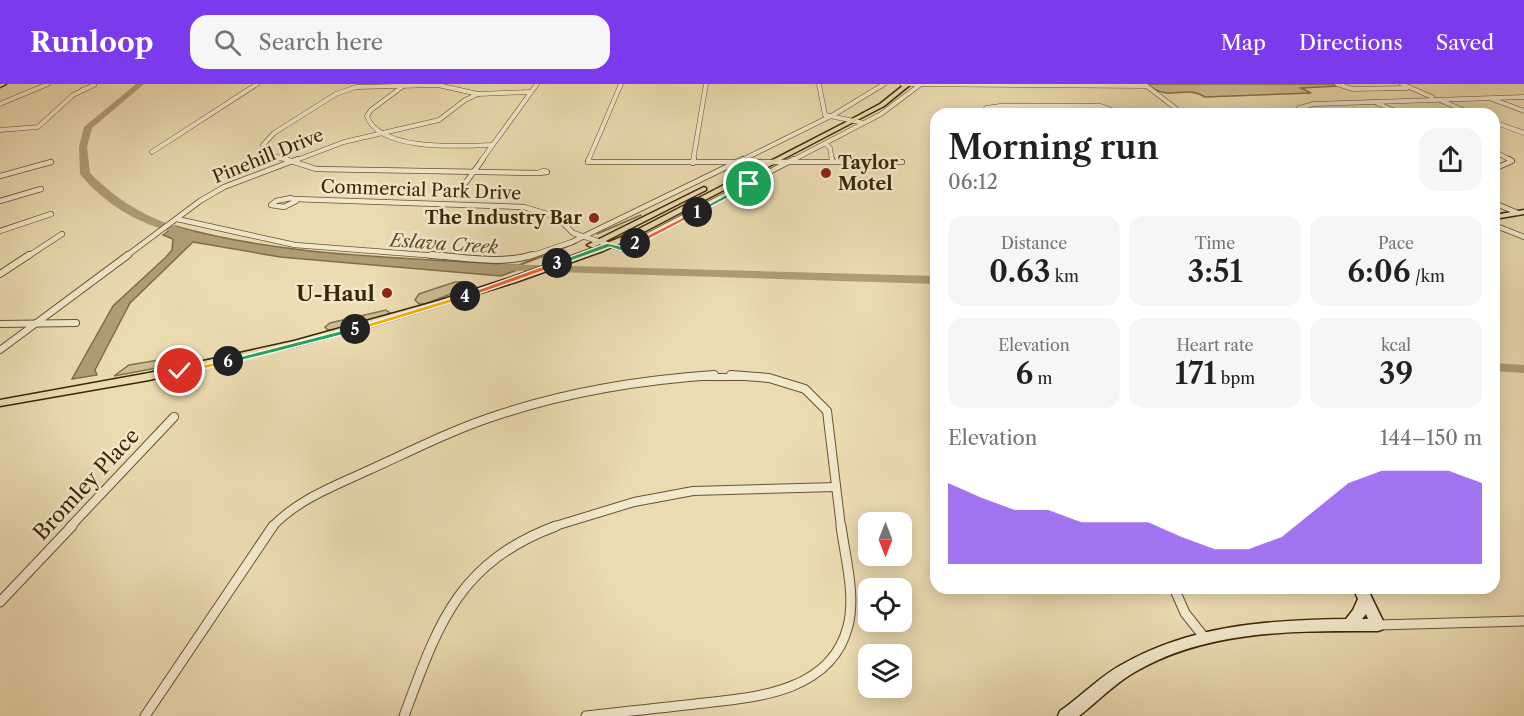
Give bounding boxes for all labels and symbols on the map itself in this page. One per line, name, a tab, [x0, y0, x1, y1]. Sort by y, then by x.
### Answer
street label: Pinehill Drive	[209, 124, 327, 188]
place label: Taylor Motel	[838, 152, 898, 195]
pin	[723, 158, 774, 209]
marker: Taylor Motel	[819, 166, 833, 180]
street label: Commercial Park Drive	[320, 176, 522, 204]
pin: 1	[682, 197, 712, 227]
place label: The Industry Bar	[425, 207, 582, 229]
marker: The Industry Bar	[587, 211, 601, 225]
pin: 2	[620, 228, 650, 258]
water label: Eslava Creek	[387, 229, 500, 259]
pin: 3	[542, 248, 572, 278]
place label: U-Haul	[296, 281, 375, 306]
pin: 4	[450, 281, 480, 311]
marker: U-Haul	[380, 286, 394, 300]
pin: 5	[340, 314, 370, 344]
pin	[154, 345, 205, 396]
pin: 6	[213, 346, 243, 376]
street label: Bromley Place	[28, 423, 144, 545]
north arrow	[858, 512, 912, 566]

